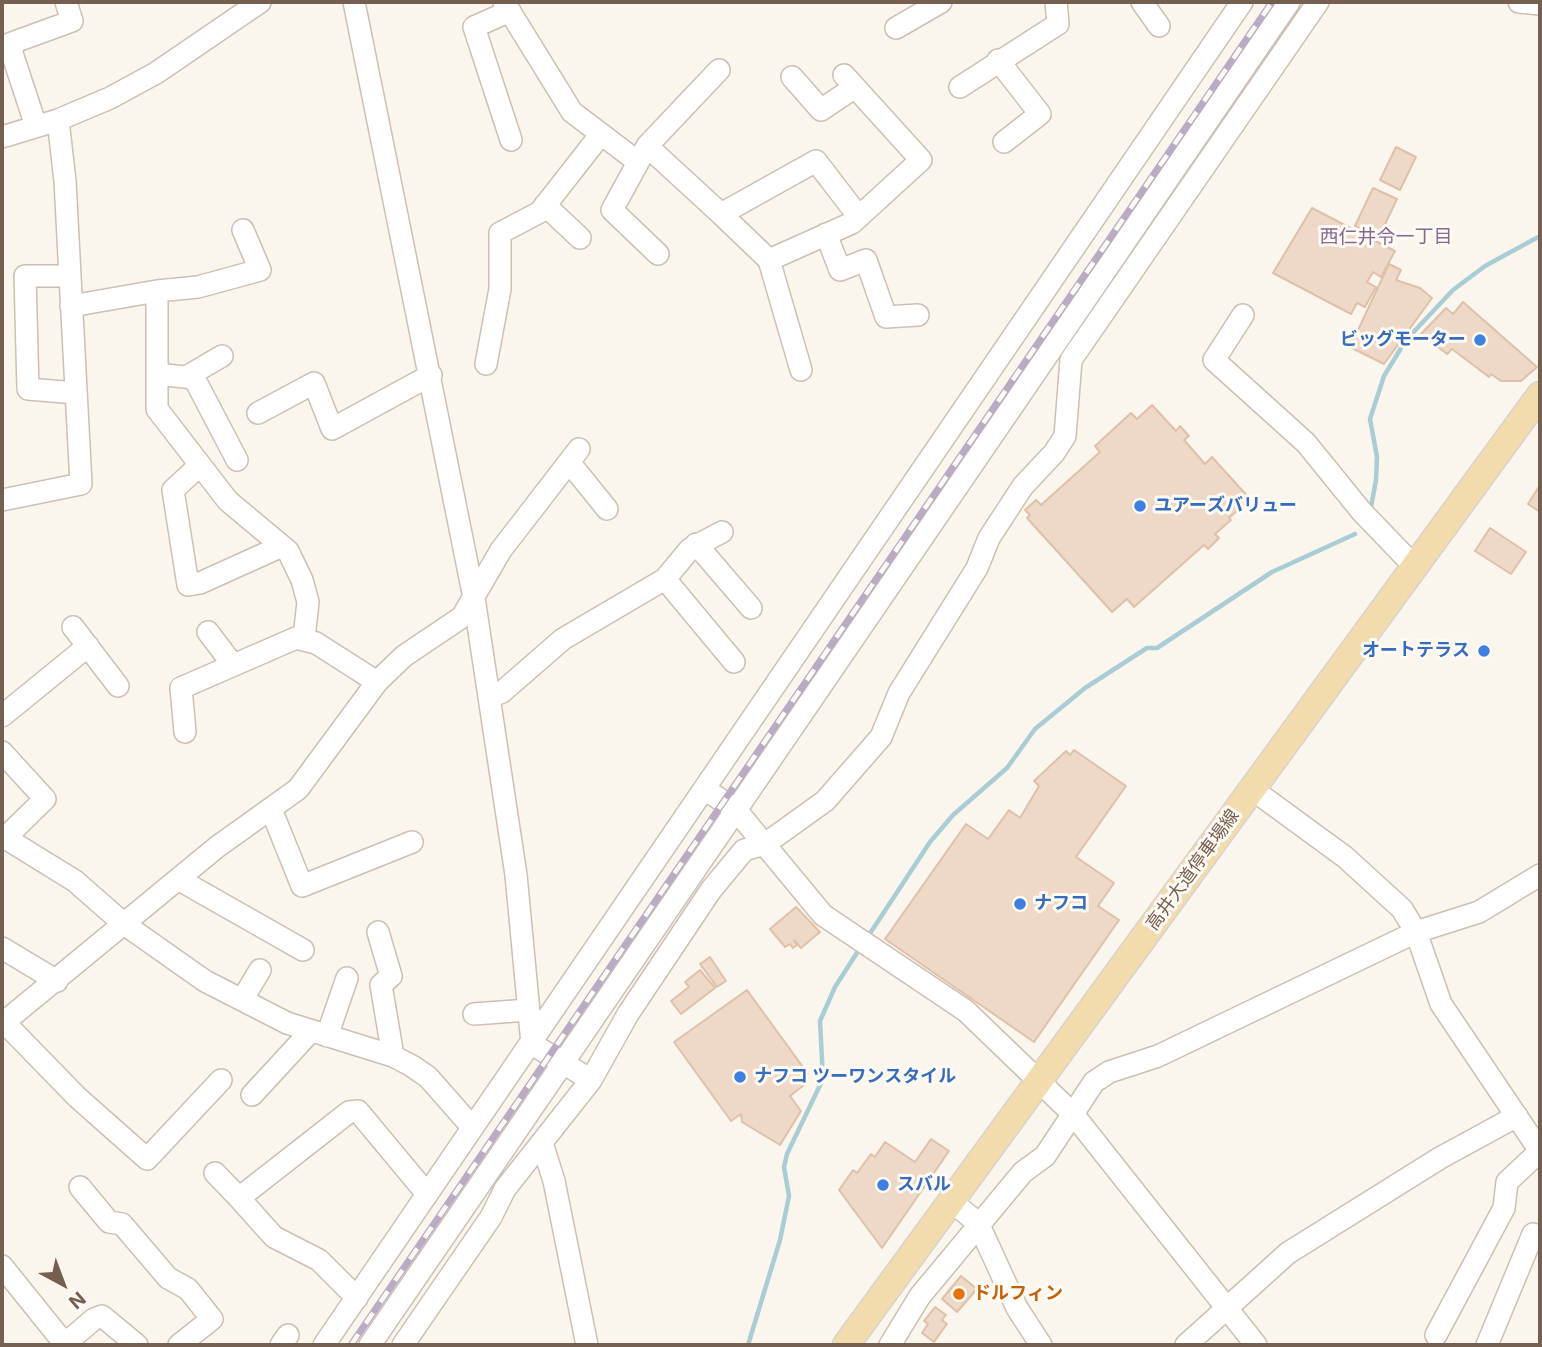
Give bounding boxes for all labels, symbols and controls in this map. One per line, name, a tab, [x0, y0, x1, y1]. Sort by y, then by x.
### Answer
district label: 西仁井令一丁目	[1320, 226, 1452, 248]
place label: ビッグモーター	[1340, 329, 1466, 351]
marker: ビッグモーター	[1472, 332, 1488, 348]
place label: ユアーズバリュー	[1154, 495, 1297, 517]
marker: ユアーズバリュー	[1132, 498, 1148, 514]
place label: オートテラス	[1362, 640, 1470, 662]
marker: オートテラス	[1476, 643, 1492, 659]
street label: 高井大道停車場線	[1142, 805, 1244, 935]
place label: ナフコ	[1034, 893, 1088, 915]
marker: ナフコ	[1012, 896, 1028, 912]
place label: ナフコ ツーワンスタイル	[754, 1066, 956, 1088]
marker: ナフコ ツーワンスタイル	[732, 1069, 748, 1085]
place label: スバル	[897, 1174, 951, 1196]
marker: スバル	[875, 1177, 891, 1193]
north arrow	[28, 1249, 98, 1319]
place label: ドルフィン	[973, 1283, 1063, 1305]
marker: ドルフィン	[951, 1286, 967, 1302]
text: N	[64, 1287, 90, 1314]

